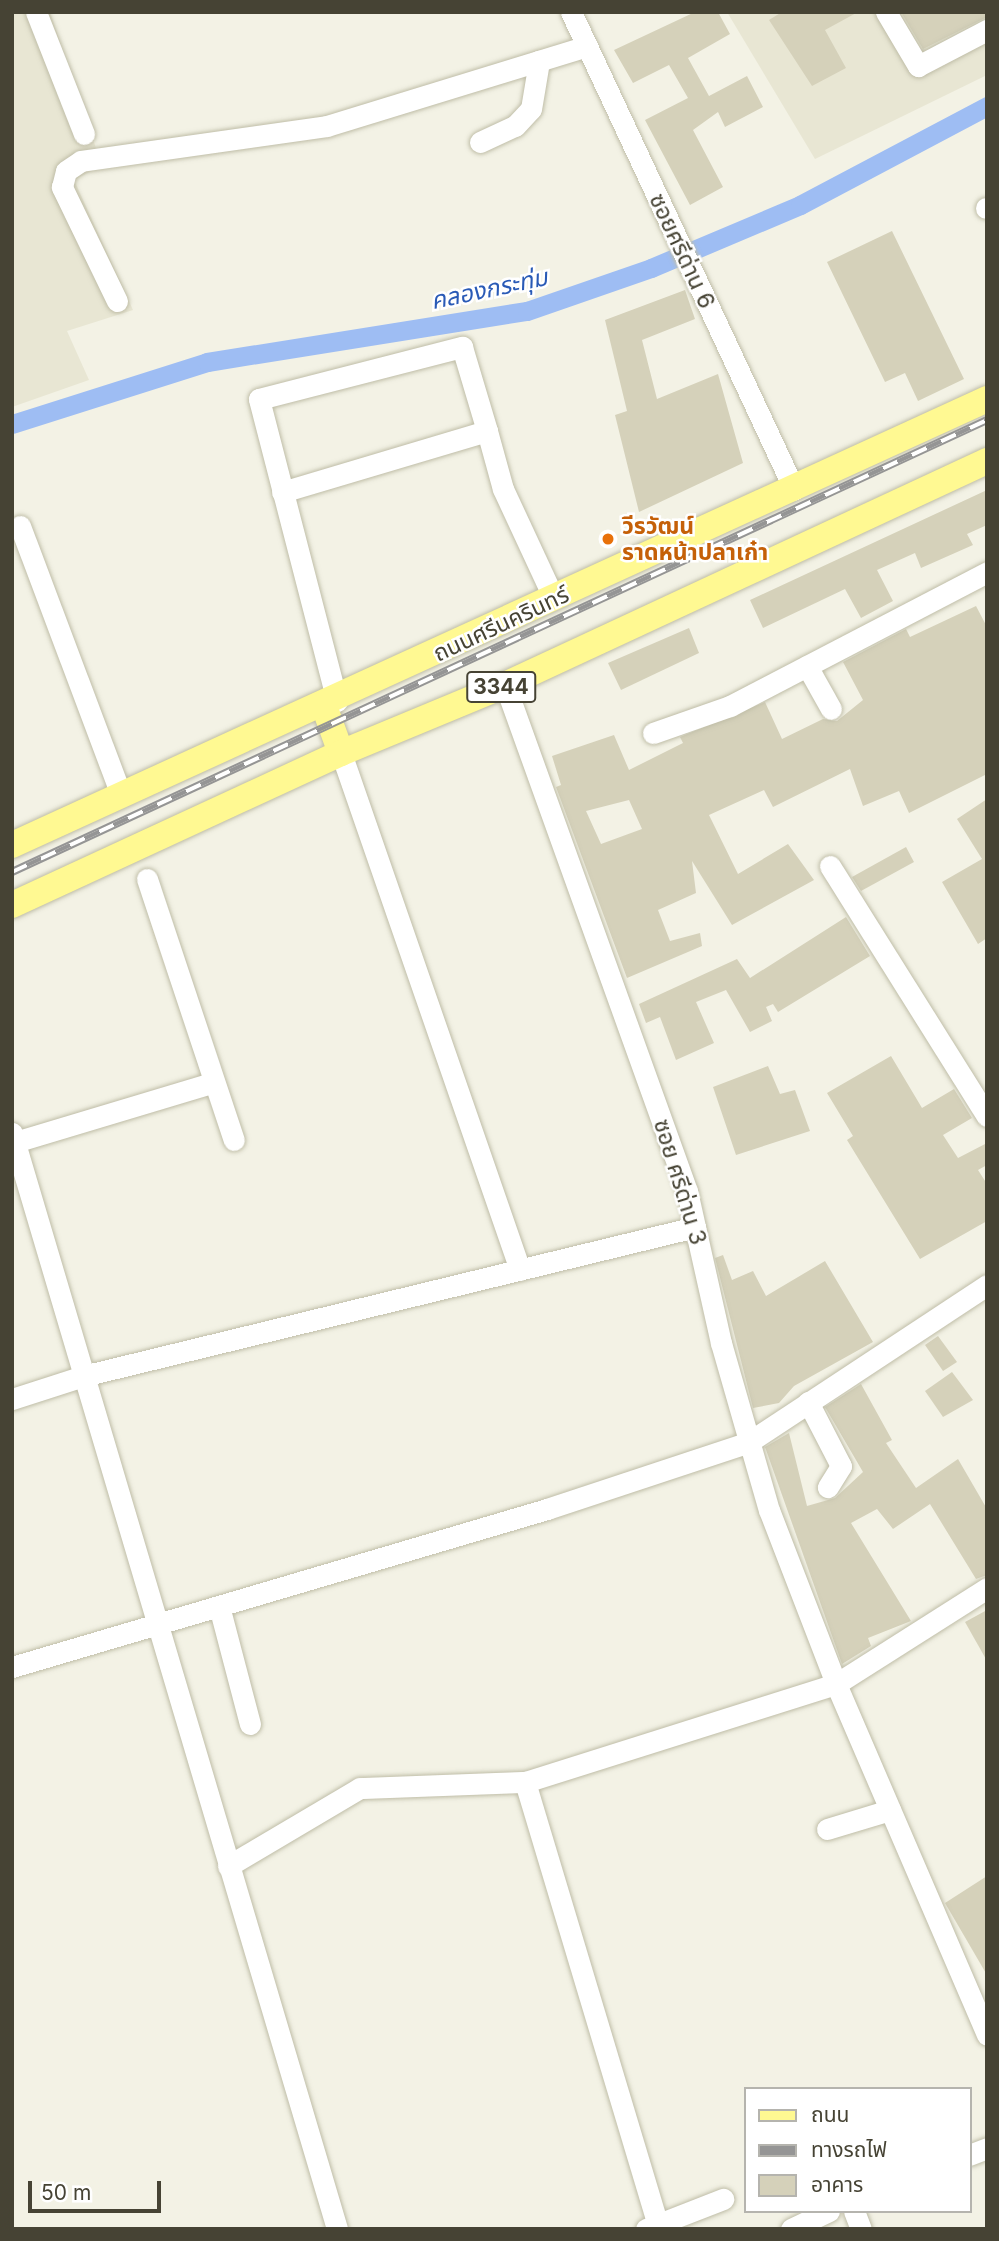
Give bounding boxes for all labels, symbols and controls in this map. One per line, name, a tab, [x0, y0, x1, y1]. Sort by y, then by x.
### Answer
street label: ซอยศรีด่าน 6	[643, 189, 721, 313]
water label: คลองกระทุ่ม	[428, 263, 550, 315]
place label: วีรวัฒน์ ราดหน้าปลาเก๋า	[622, 512, 768, 566]
marker: วีรวัฒน์ ราดหน้าปลาเก๋า	[600, 531, 616, 547]
street label: ถนนศรีนครินทร์	[429, 581, 573, 667]
road number: 3344	[466, 670, 536, 704]
street label: ซอย ศรีด่าน 3	[648, 1116, 712, 1248]
legend	[744, 2087, 971, 2213]
text: ถนน	[811, 2102, 849, 2127]
text: ทางรถไฟ	[811, 2137, 887, 2162]
scale bar	[32, 2168, 164, 2212]
text: อาคาร	[811, 2172, 863, 2197]
text: 50 m	[41, 2180, 91, 2205]

